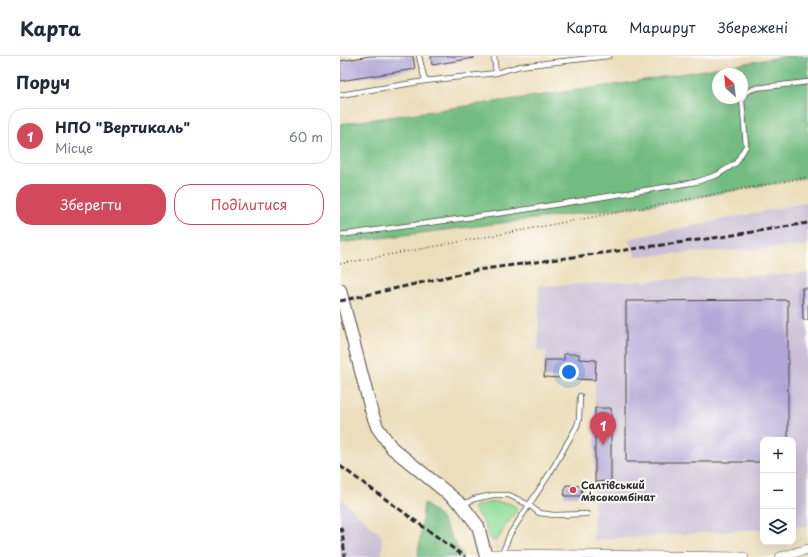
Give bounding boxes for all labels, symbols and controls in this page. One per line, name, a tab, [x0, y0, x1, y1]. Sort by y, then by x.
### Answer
text: Карта	[20, 14, 81, 42]
text: Карта	[566, 17, 607, 38]
text: Маршрут	[629, 17, 696, 38]
text: Збережені	[718, 17, 788, 38]
north arrow	[712, 68, 748, 104]
text: Поруч	[16, 69, 70, 95]
text: НПО "Вертикаль"	[55, 115, 190, 138]
text: 1	[27, 127, 33, 146]
text: 60 m	[289, 127, 323, 146]
text: Місце	[55, 138, 93, 157]
button: Зберегти	[16, 184, 166, 225]
button: Поділитися	[174, 184, 324, 225]
your location	[559, 362, 579, 382]
pin: 1	[590, 412, 616, 445]
map controls	[760, 437, 796, 545]
button: +	[760, 437, 796, 473]
button: −	[760, 473, 796, 509]
place label: Салтівський мʼясокомбінат	[581, 477, 656, 504]
marker: Салтівський мʼясокомбінат	[568, 485, 578, 495]
button: layers	[760, 509, 796, 545]

